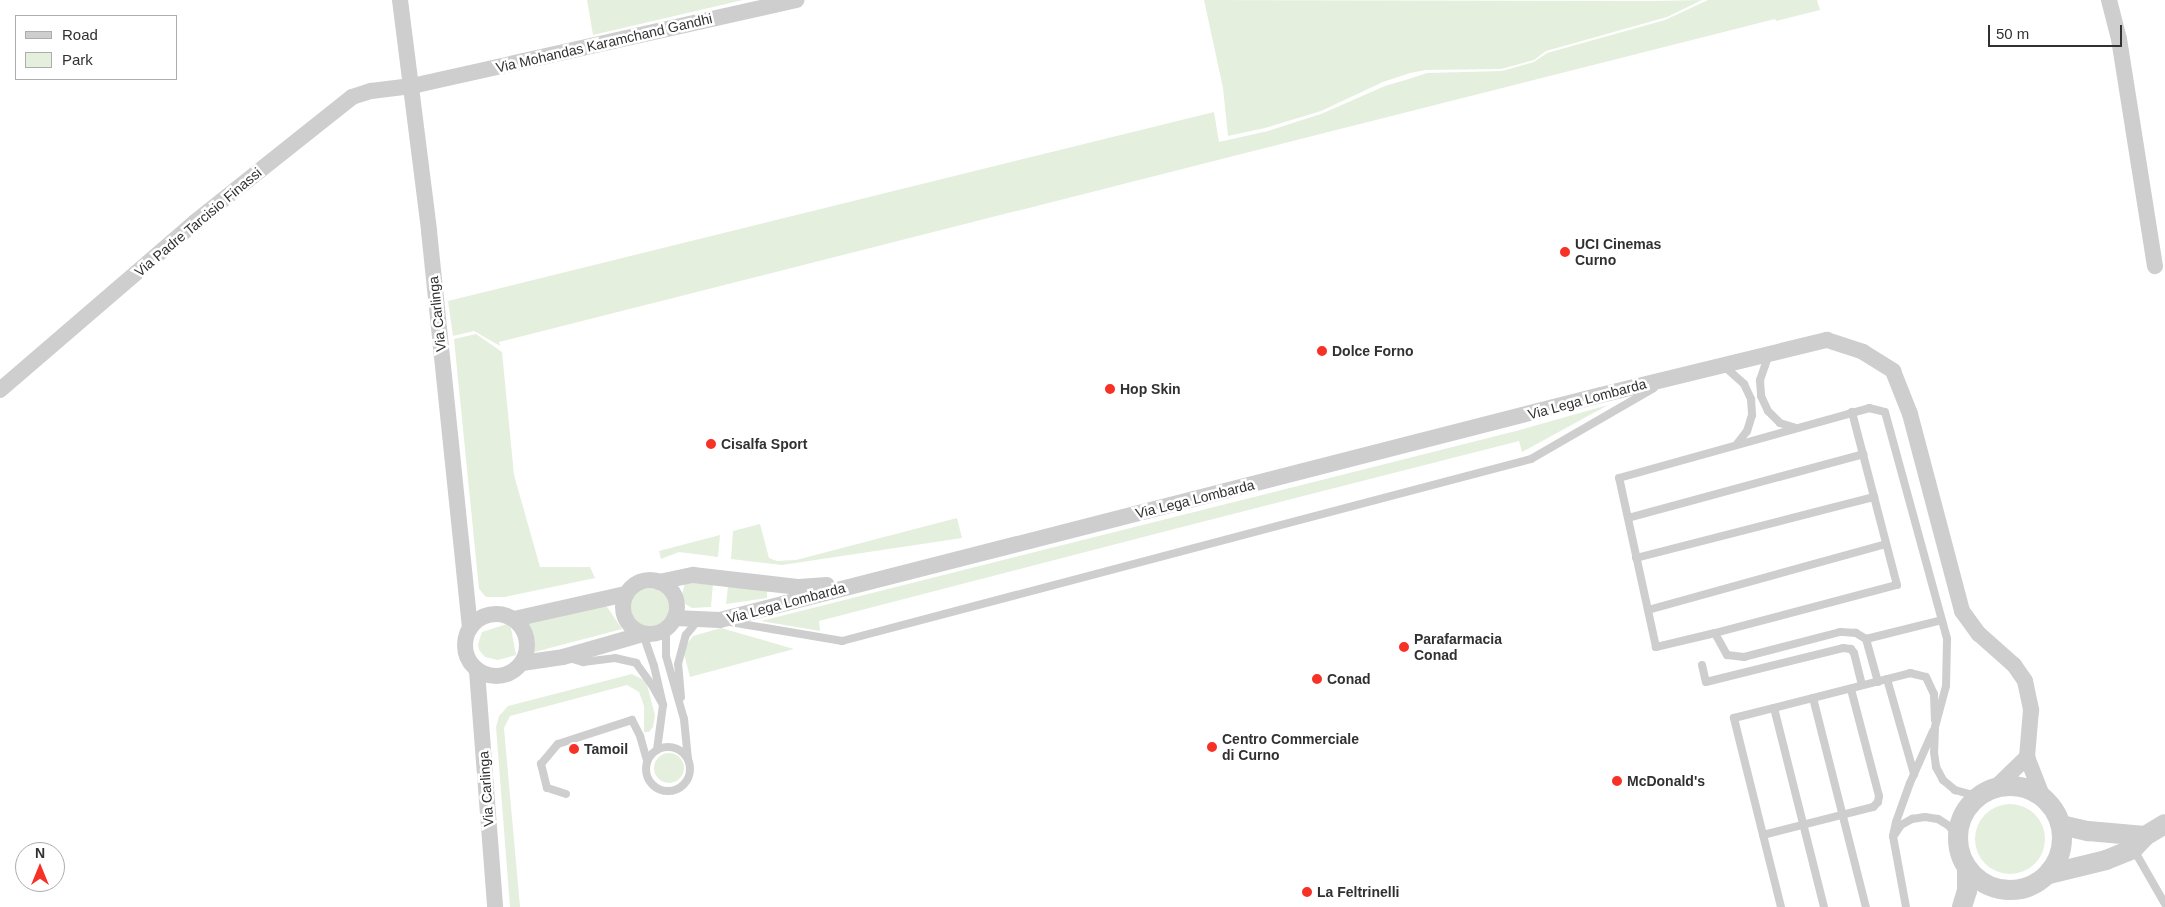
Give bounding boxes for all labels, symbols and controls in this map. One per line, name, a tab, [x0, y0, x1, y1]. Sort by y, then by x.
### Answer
street label: Via Mohandas Karamchand Gandhi	[494, 10, 714, 76]
legend	[15, 15, 178, 80]
scale bar	[1990, 15, 2124, 47]
text: 50 m	[1996, 25, 2029, 42]
text: Road	[62, 26, 98, 43]
text: Park	[62, 51, 93, 68]
street label: Via Padre Tarcisio Finassi	[131, 164, 265, 280]
place label: UCI Cinemas Curno	[1575, 236, 1661, 268]
marker: UCI Cinemas Curno	[1559, 246, 1571, 258]
street label: Via Carlinga	[425, 275, 449, 353]
place label: Dolce Forno	[1332, 343, 1414, 359]
marker: Dolce Forno	[1316, 345, 1328, 357]
street label: Via Lega Lombarda	[1526, 375, 1648, 423]
place label: Hop Skin	[1120, 381, 1181, 397]
marker: Hop Skin	[1104, 383, 1116, 395]
place label: Cisalfa Sport	[721, 436, 807, 452]
marker: Cisalfa Sport	[705, 438, 717, 450]
street label: Via Lega Lombarda	[1134, 476, 1256, 522]
street label: Via Lega Lombarda	[725, 579, 847, 627]
place label: Parafarmacia Conad	[1414, 631, 1502, 664]
marker: Parafarmacia Conad	[1398, 641, 1410, 653]
place label: Conad	[1327, 671, 1371, 687]
marker: Conad	[1311, 673, 1323, 685]
place label: Centro Commerciale di Curno	[1222, 731, 1359, 764]
place label: Tamoil	[584, 741, 628, 757]
marker: Centro Commerciale di Curno	[1206, 741, 1218, 753]
marker: Tamoil	[568, 743, 580, 755]
street label: Via Carlinga	[475, 751, 497, 827]
place label: McDonald's	[1627, 773, 1705, 789]
marker: McDonald's	[1611, 775, 1623, 787]
north arrow	[15, 842, 65, 892]
text: N	[35, 845, 45, 861]
place label: La Feltrinelli	[1317, 884, 1399, 900]
marker: La Feltrinelli	[1301, 886, 1313, 898]

